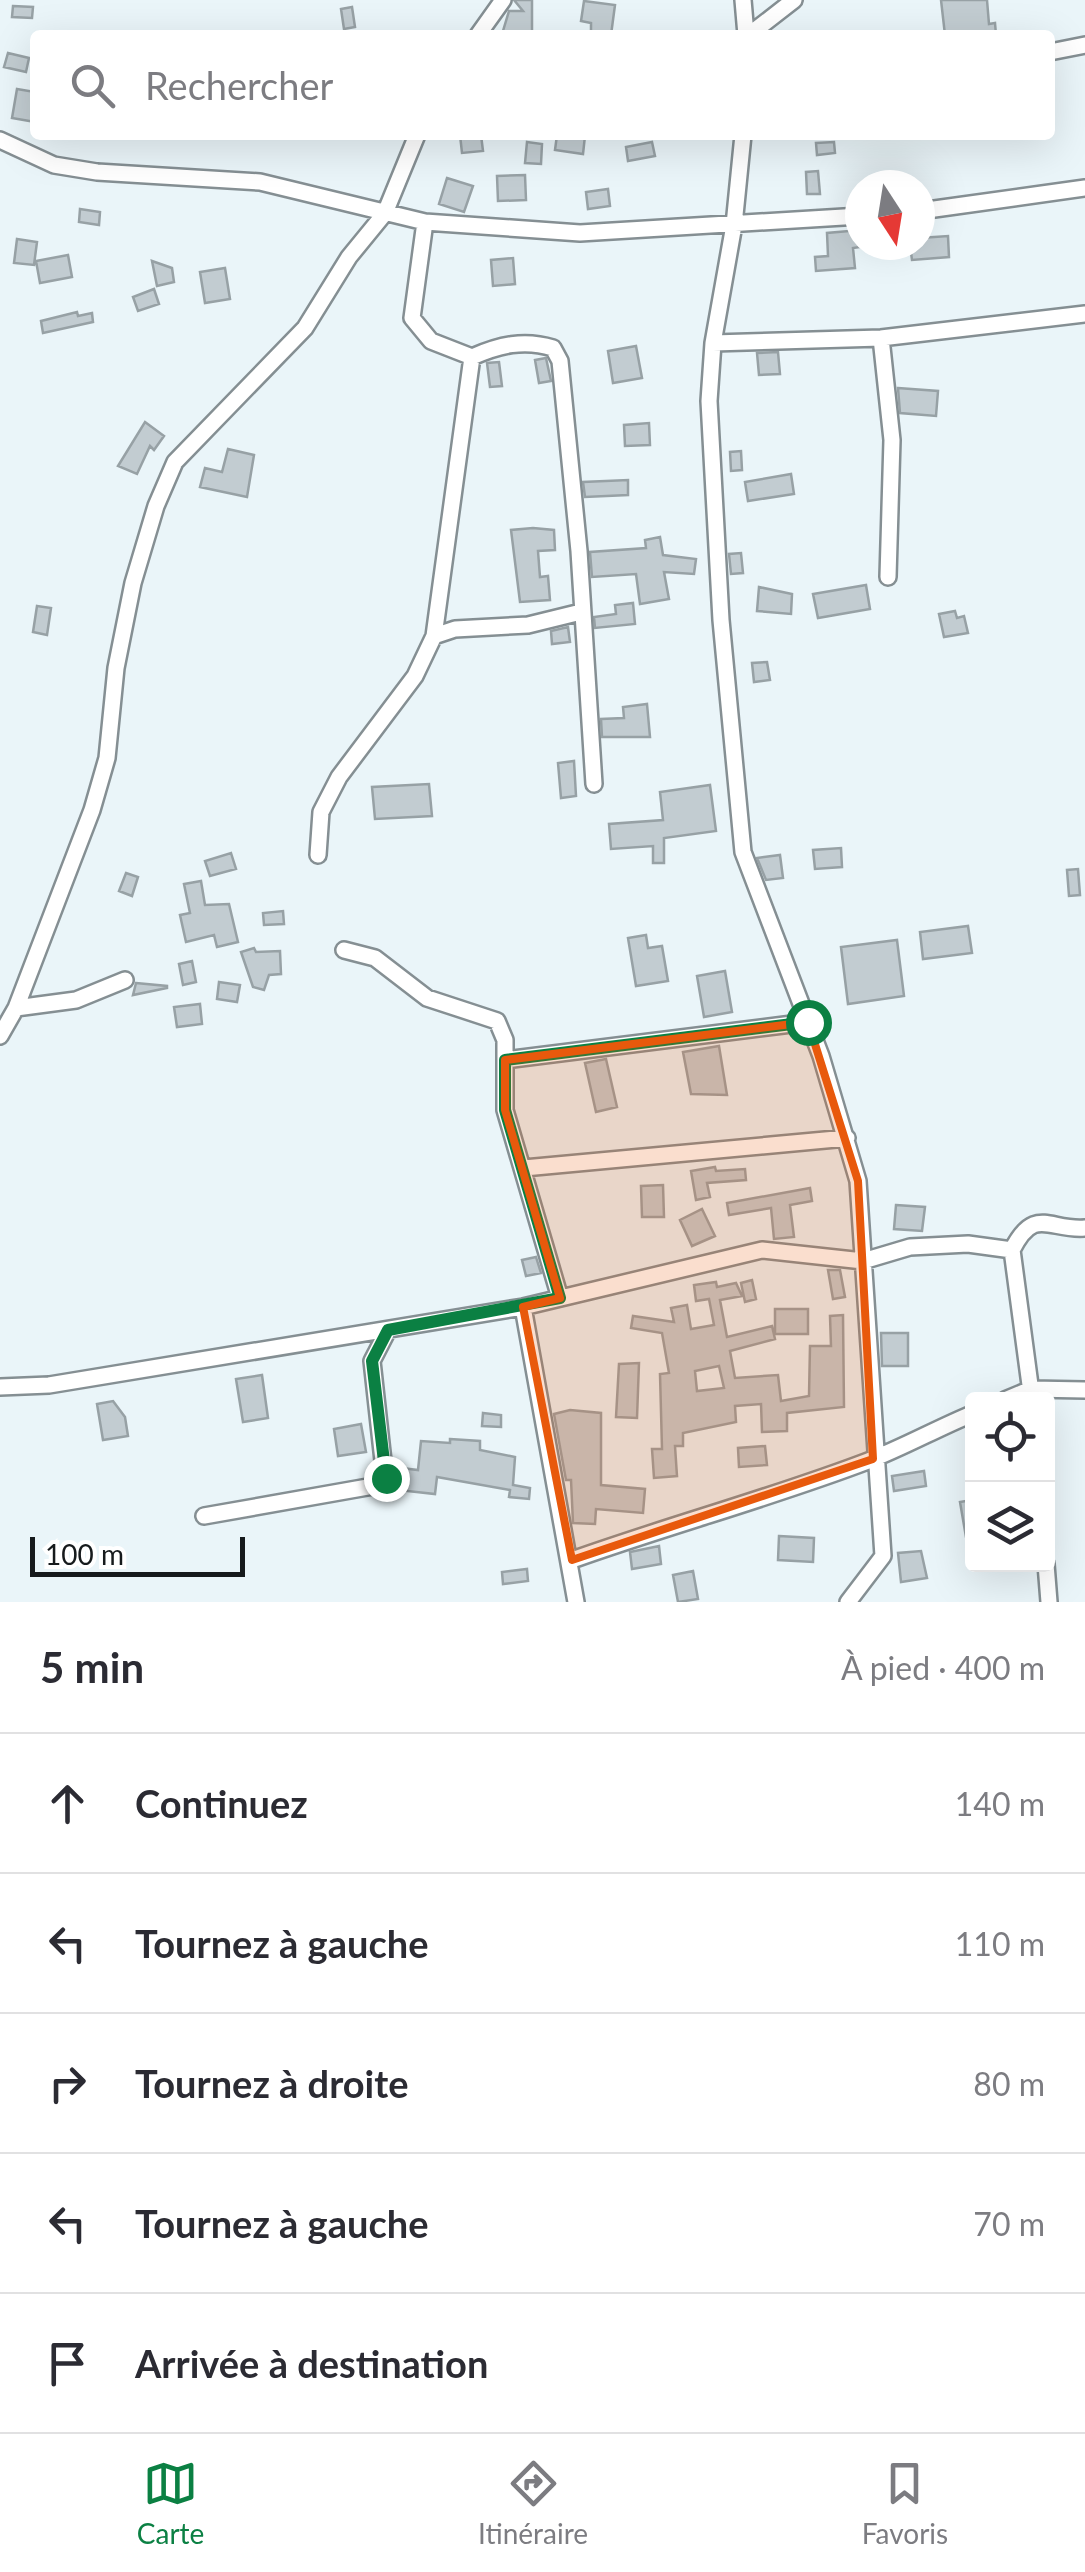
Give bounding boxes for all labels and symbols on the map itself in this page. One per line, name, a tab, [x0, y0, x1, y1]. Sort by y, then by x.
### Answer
north arrow	[845, 170, 935, 260]
route start	[786, 1000, 832, 1046]
route end	[364, 1456, 410, 1502]
scale bar	[30, 1532, 245, 1576]

